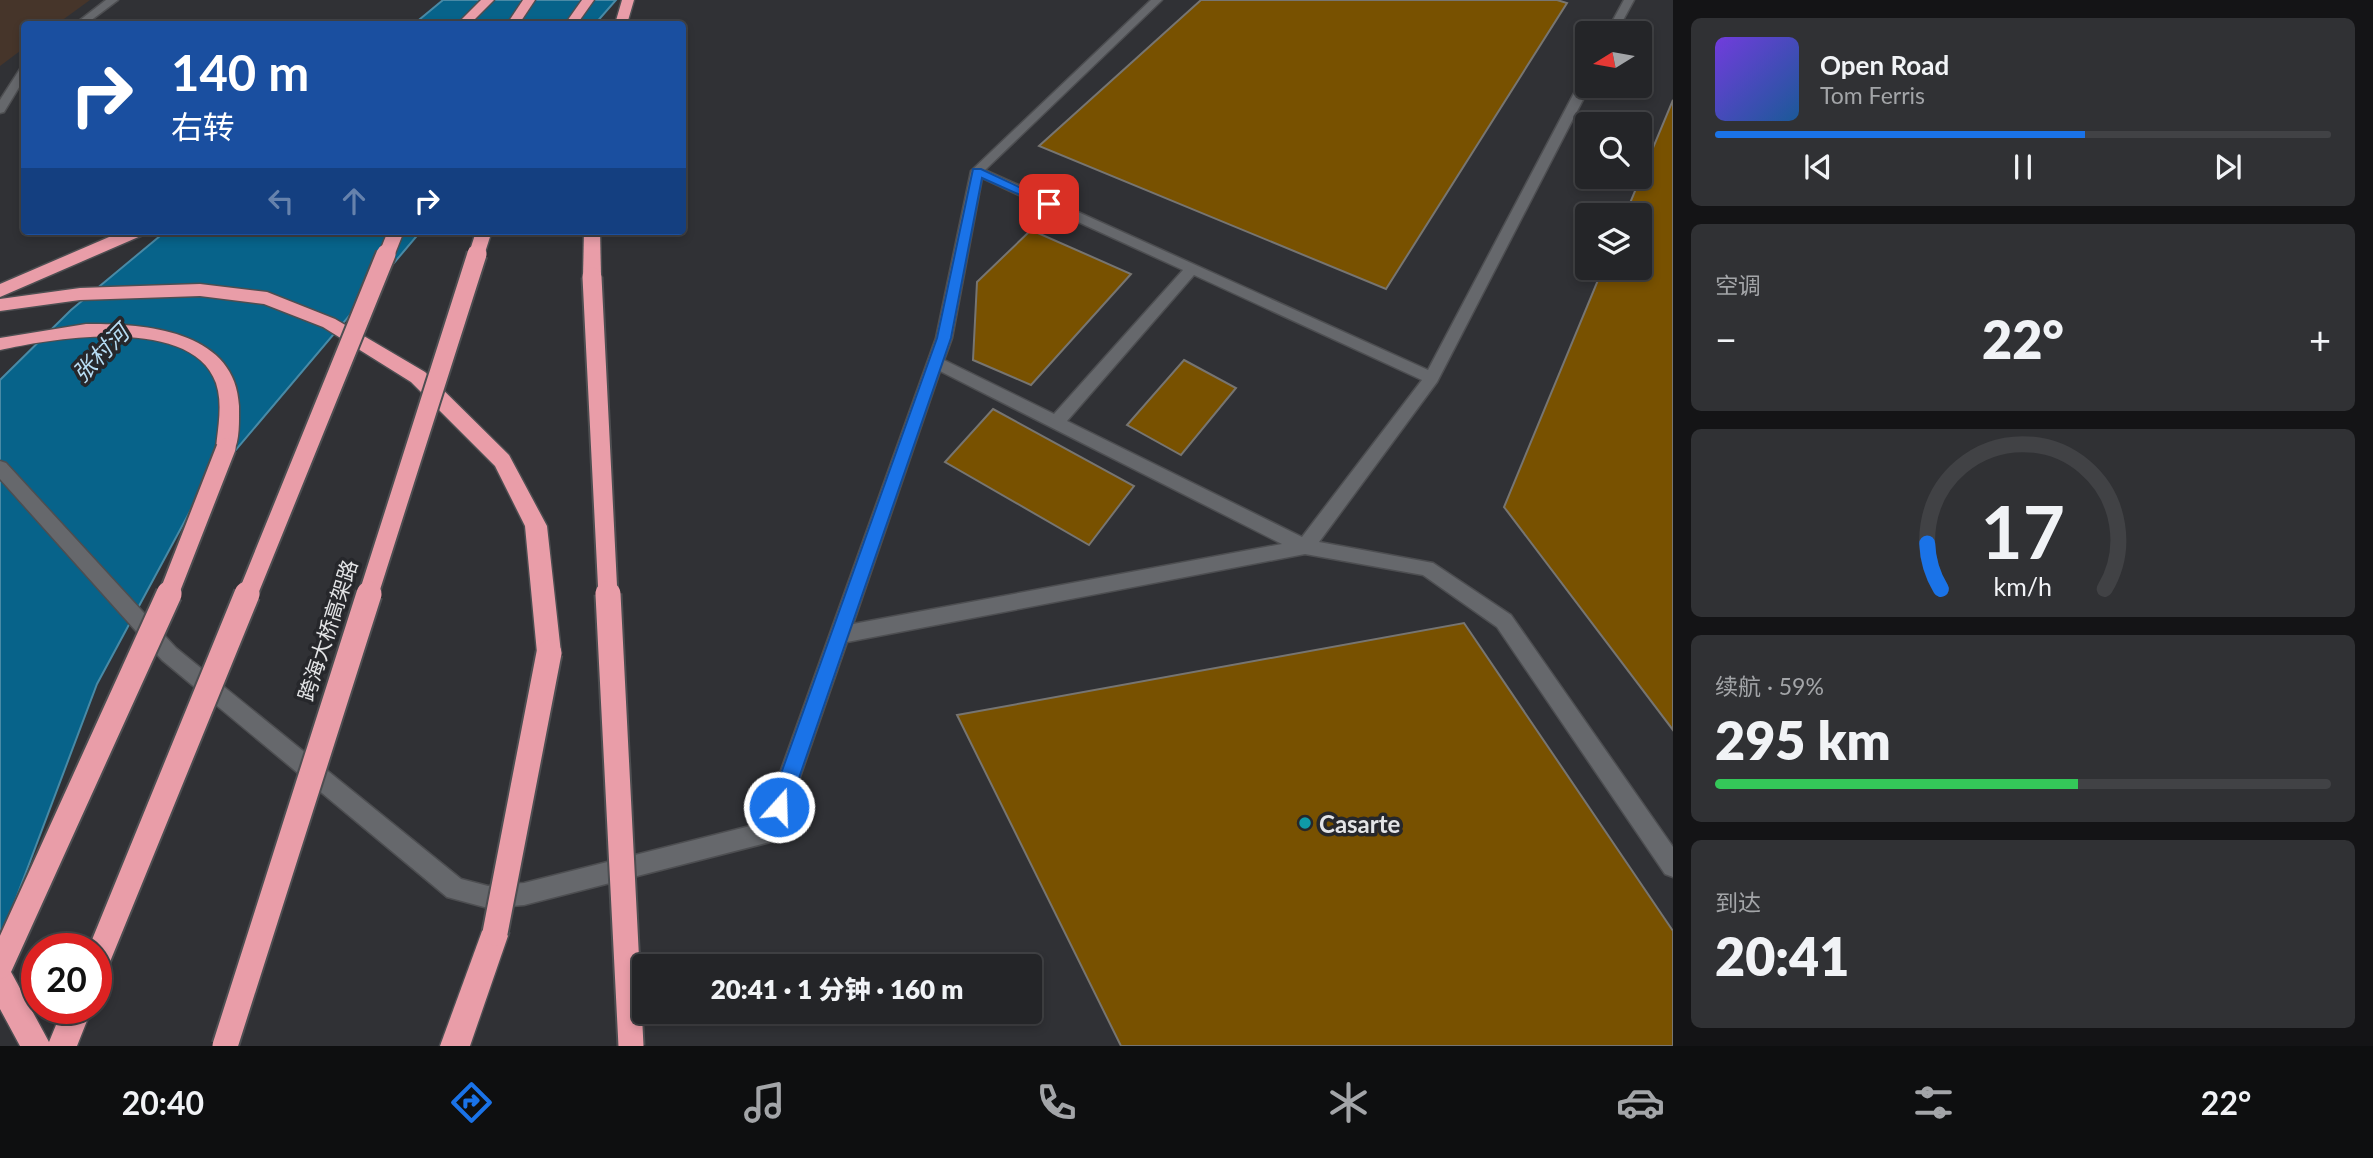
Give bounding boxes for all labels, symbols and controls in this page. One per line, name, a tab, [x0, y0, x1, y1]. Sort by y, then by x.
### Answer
north arrow	[1575, 21, 1652, 98]
map controls	[1575, 21, 1652, 280]
text: 140 m	[171, 43, 309, 101]
icon: right	[56, 49, 147, 140]
text: Open Road	[1820, 49, 1949, 81]
text: Tom Ferris	[1820, 81, 1925, 109]
text: 右转	[171, 107, 235, 146]
button: search	[1575, 112, 1652, 189]
icon: previous	[1799, 148, 1837, 186]
icon: pause	[2004, 148, 2042, 186]
icon: next	[2209, 148, 2247, 186]
pin	[1019, 174, 1079, 234]
icon: left	[262, 182, 300, 220]
icon: ahead	[335, 182, 373, 220]
icon: right	[408, 182, 446, 220]
icon: arrive	[1030, 185, 1068, 223]
button: layers	[1575, 203, 1652, 280]
text: 空调	[1715, 271, 1761, 299]
text: 22°	[1982, 308, 2064, 370]
water label: 张村河	[66, 316, 137, 388]
text: −	[1715, 316, 1737, 362]
text: +	[2309, 316, 2331, 362]
text: 17	[1981, 487, 2065, 575]
street label: 跨海大桥高架路	[292, 556, 362, 704]
text: km/h	[1994, 571, 2052, 601]
text: 续航 · 59%	[1715, 672, 1824, 700]
text: 295 km	[1715, 709, 1891, 771]
position arrow	[742, 770, 816, 844]
place label: Casarte	[1319, 809, 1401, 838]
marker: Casarte	[1297, 815, 1313, 831]
text: 到达	[1715, 888, 1761, 916]
text: 20:41	[1715, 925, 1849, 987]
speed limit sign: 20	[21, 933, 112, 1024]
text: 20:41 · 1 分钟 · 160 m	[711, 973, 963, 1005]
icon: directions	[447, 1078, 496, 1127]
icon: music	[740, 1078, 789, 1127]
icon: phone	[1032, 1078, 1081, 1127]
icon: climate	[1324, 1078, 1373, 1127]
icon: car	[1616, 1078, 1665, 1127]
icon: filters	[1909, 1078, 1958, 1127]
text: 20:40	[122, 1083, 204, 1122]
text: 22°	[2201, 1083, 2251, 1122]

